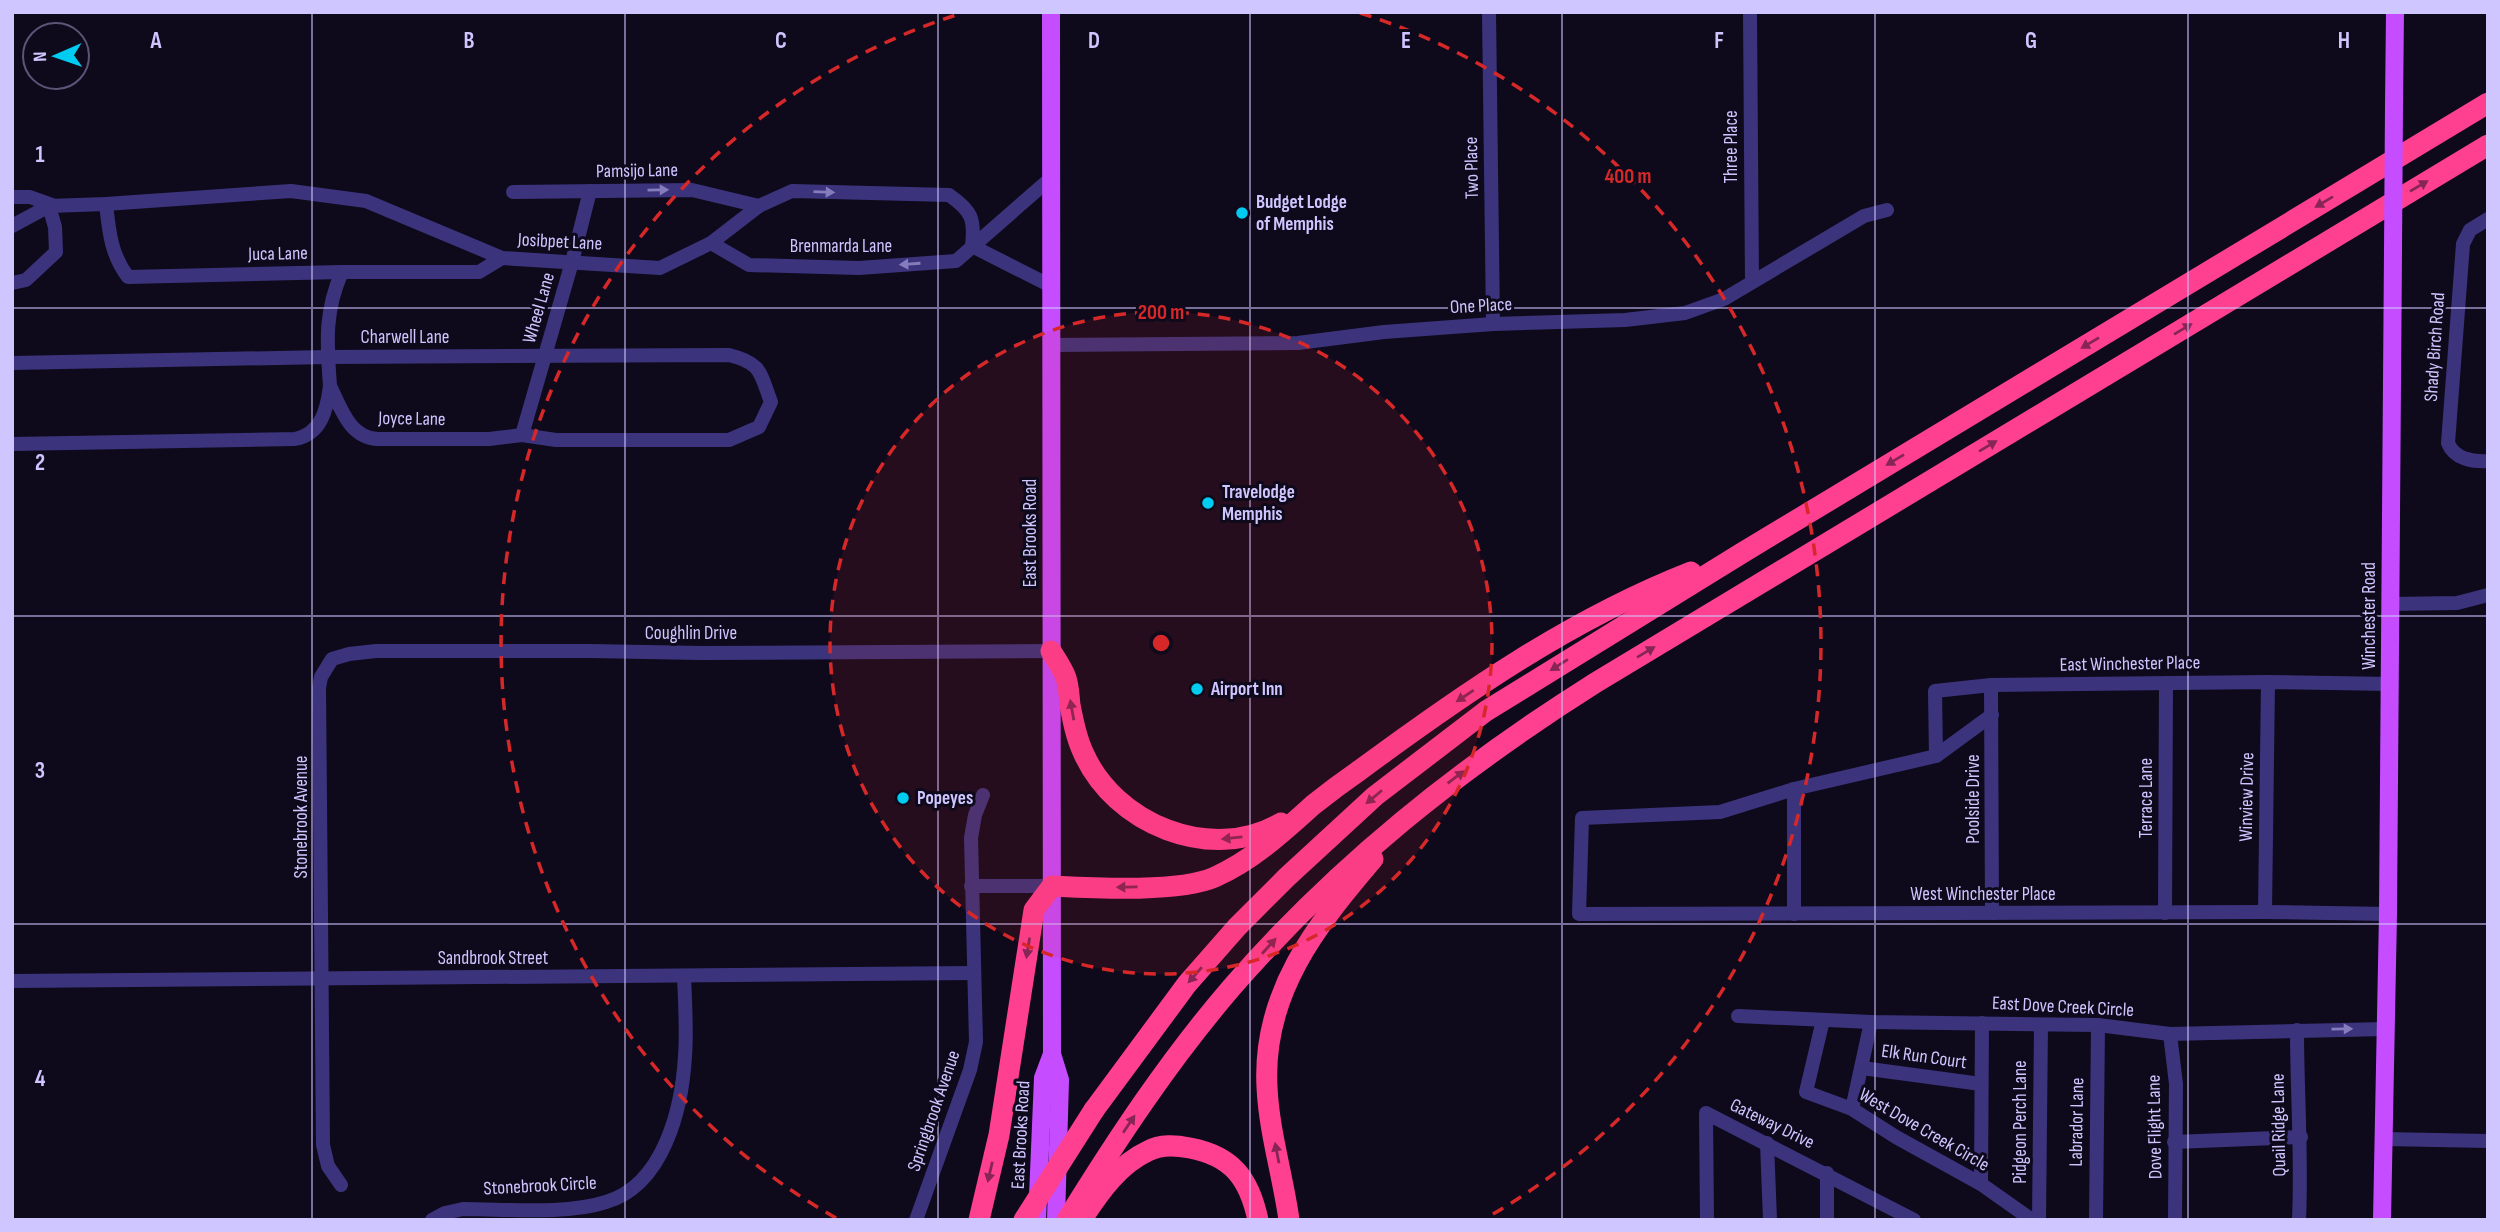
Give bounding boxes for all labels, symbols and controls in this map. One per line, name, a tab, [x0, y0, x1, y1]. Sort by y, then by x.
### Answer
north arrow	[21, 21, 91, 91]
text: A	[150, 27, 163, 55]
text: B	[464, 27, 475, 55]
text: C	[775, 27, 787, 55]
text: D	[1088, 27, 1100, 55]
text: E	[1401, 27, 1411, 55]
text: F	[1714, 27, 1724, 55]
text: G	[2025, 27, 2037, 55]
text: H	[2338, 27, 2350, 55]
text: N	[29, 51, 52, 62]
street label: Three Place	[1720, 110, 1743, 184]
street label: Two Place	[1460, 137, 1484, 199]
text: 1	[35, 141, 45, 169]
street label: Pamsijo Lane	[596, 159, 678, 183]
text: 400 m	[1605, 164, 1651, 189]
one-way arrow	[2410, 180, 2429, 193]
one-way arrow	[647, 184, 669, 196]
one-way arrow	[813, 186, 835, 197]
place label: Budget Lodge of Memphis	[1256, 191, 1347, 236]
one-way arrow	[2315, 195, 2334, 208]
marker: Budget Lodge of Memphis	[1234, 205, 1250, 221]
street label: Josibpet Lane	[516, 228, 603, 256]
street label: Brenmarda Lane	[790, 235, 892, 258]
street label: Juca Lane	[247, 242, 308, 266]
one-way arrow	[898, 259, 920, 270]
street label: Wheel Lane	[518, 270, 560, 346]
street label: Shady Birch Road	[2420, 292, 2450, 402]
street label: One Place	[1449, 293, 1513, 319]
text: 200 m	[1138, 300, 1184, 325]
one-way arrow	[2173, 323, 2192, 335]
street label: Charwell Lane	[361, 326, 449, 349]
one-way arrow	[2080, 337, 2099, 349]
street label: Joyce Lane	[377, 407, 446, 431]
one-way arrow	[1978, 440, 1997, 453]
text: 2	[35, 449, 45, 477]
one-way arrow	[1885, 454, 1904, 467]
street label: East Brooks Road	[1019, 479, 1042, 587]
place label: Travelodge Memphis	[1222, 481, 1295, 526]
marker: Travelodge Memphis	[1200, 495, 1216, 511]
street label: Winchester Road	[2358, 562, 2381, 670]
street label: Coughlin Drive	[645, 622, 737, 645]
centre of rings	[1149, 631, 1173, 655]
one-way arrow	[1637, 646, 1656, 659]
street label: East Winchester Place	[2060, 651, 2200, 677]
one-way arrow	[1549, 659, 1568, 672]
place label: Airport Inn	[1210, 678, 1283, 701]
marker: Airport Inn	[1189, 681, 1205, 697]
one-way arrow	[1455, 689, 1474, 702]
one-way arrow	[1066, 699, 1077, 721]
street label: Winview Drive	[2235, 752, 2259, 842]
street label: Poolside Drive	[1962, 754, 1985, 844]
street label: Stonebrook Avenue	[290, 756, 313, 878]
text: 3	[35, 757, 45, 785]
street label: Terrace Lane	[2135, 758, 2158, 838]
one-way arrow	[1447, 770, 1465, 784]
place label: Popeyes	[917, 787, 973, 810]
one-way arrow	[1365, 789, 1382, 804]
marker: Popeyes	[895, 790, 911, 806]
one-way arrow	[1221, 833, 1243, 844]
one-way arrow	[1116, 881, 1138, 893]
street label: West Winchester Place	[1910, 883, 2056, 906]
one-way arrow	[1022, 937, 1033, 959]
one-way arrow	[1261, 937, 1277, 955]
street label: Sandbrook Street	[438, 947, 549, 970]
one-way arrow	[1188, 966, 1204, 983]
street label: East Dove Creek Circle	[1992, 992, 2134, 1022]
one-way arrow	[2331, 1023, 2353, 1035]
street label: Elk Run Court	[1880, 1040, 1968, 1074]
street label: Springbrook Avenue	[903, 1048, 965, 1174]
street label: Pidgeon Perch Lane	[2009, 1060, 2032, 1184]
text: 4	[35, 1065, 46, 1093]
street label: Quail Ridge Lane	[2267, 1073, 2291, 1177]
street label: Dove Flight Lane	[2143, 1075, 2167, 1179]
street label: Labrador Lane	[2065, 1077, 2089, 1167]
street label: East Brooks Road	[1007, 1080, 1035, 1190]
street label: West Dove Creek Circle	[1855, 1083, 1993, 1177]
street label: Gateway Drive	[1726, 1094, 1818, 1154]
one-way arrow	[1122, 1115, 1135, 1134]
one-way arrow	[1271, 1142, 1282, 1164]
one-way arrow	[985, 1161, 996, 1183]
street label: Stonebrook Circle	[483, 1172, 597, 1200]

